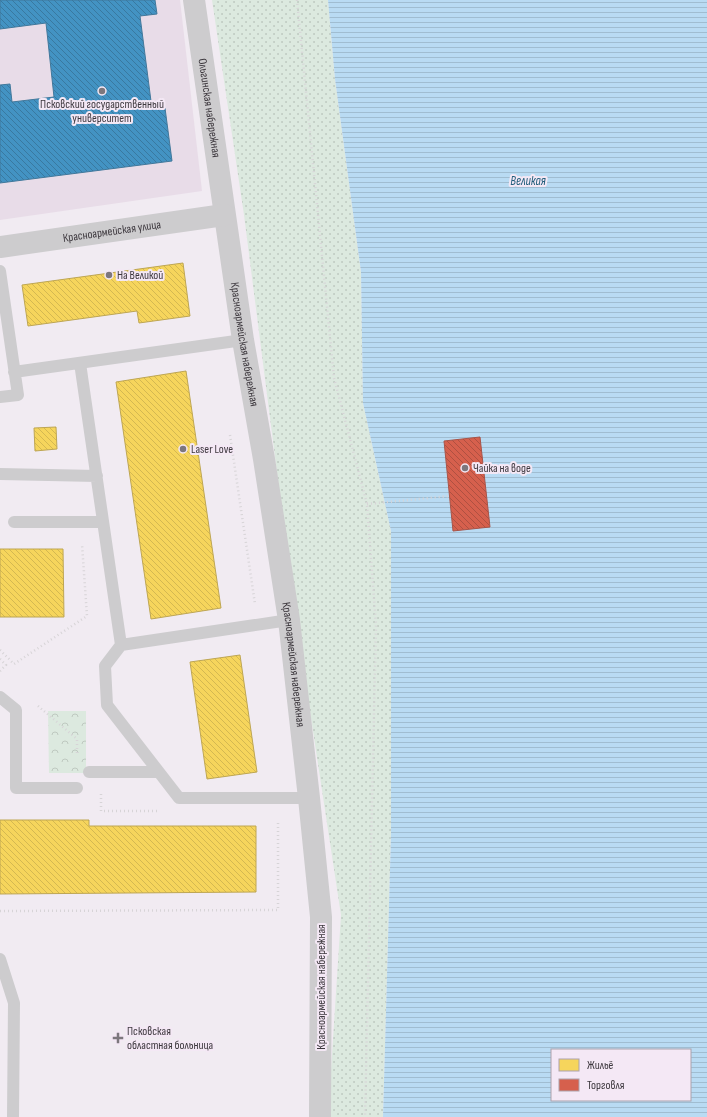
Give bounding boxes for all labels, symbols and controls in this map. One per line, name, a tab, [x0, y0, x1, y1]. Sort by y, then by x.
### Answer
street label: Ольгинская набережная	[195, 57, 224, 159]
marker: Псковский государственный университет	[97, 86, 107, 96]
place label: Псковский государственный университет	[40, 97, 164, 126]
water label: Великая	[510, 173, 546, 189]
street label: Красноармейская улица	[62, 217, 162, 245]
place label: На Великой	[117, 268, 163, 283]
marker: На Великой	[104, 270, 114, 280]
street label: Красноармейская набережная	[227, 281, 262, 408]
place label: Laser Love	[191, 442, 233, 457]
marker: Laser Love	[178, 444, 188, 454]
place label: Чайка на воде	[473, 461, 531, 476]
marker: Чайка на воде	[460, 463, 470, 473]
street label: Красноармейская набережная	[279, 601, 308, 728]
street label: Красноармейская набережная	[314, 924, 329, 1050]
place label: Псковская областная больница	[127, 1024, 214, 1053]
marker: Псковская областная больница	[112, 1032, 124, 1044]
legend	[551, 1049, 691, 1101]
text: Жильё	[587, 1058, 614, 1073]
text: Торговля	[587, 1078, 625, 1093]

